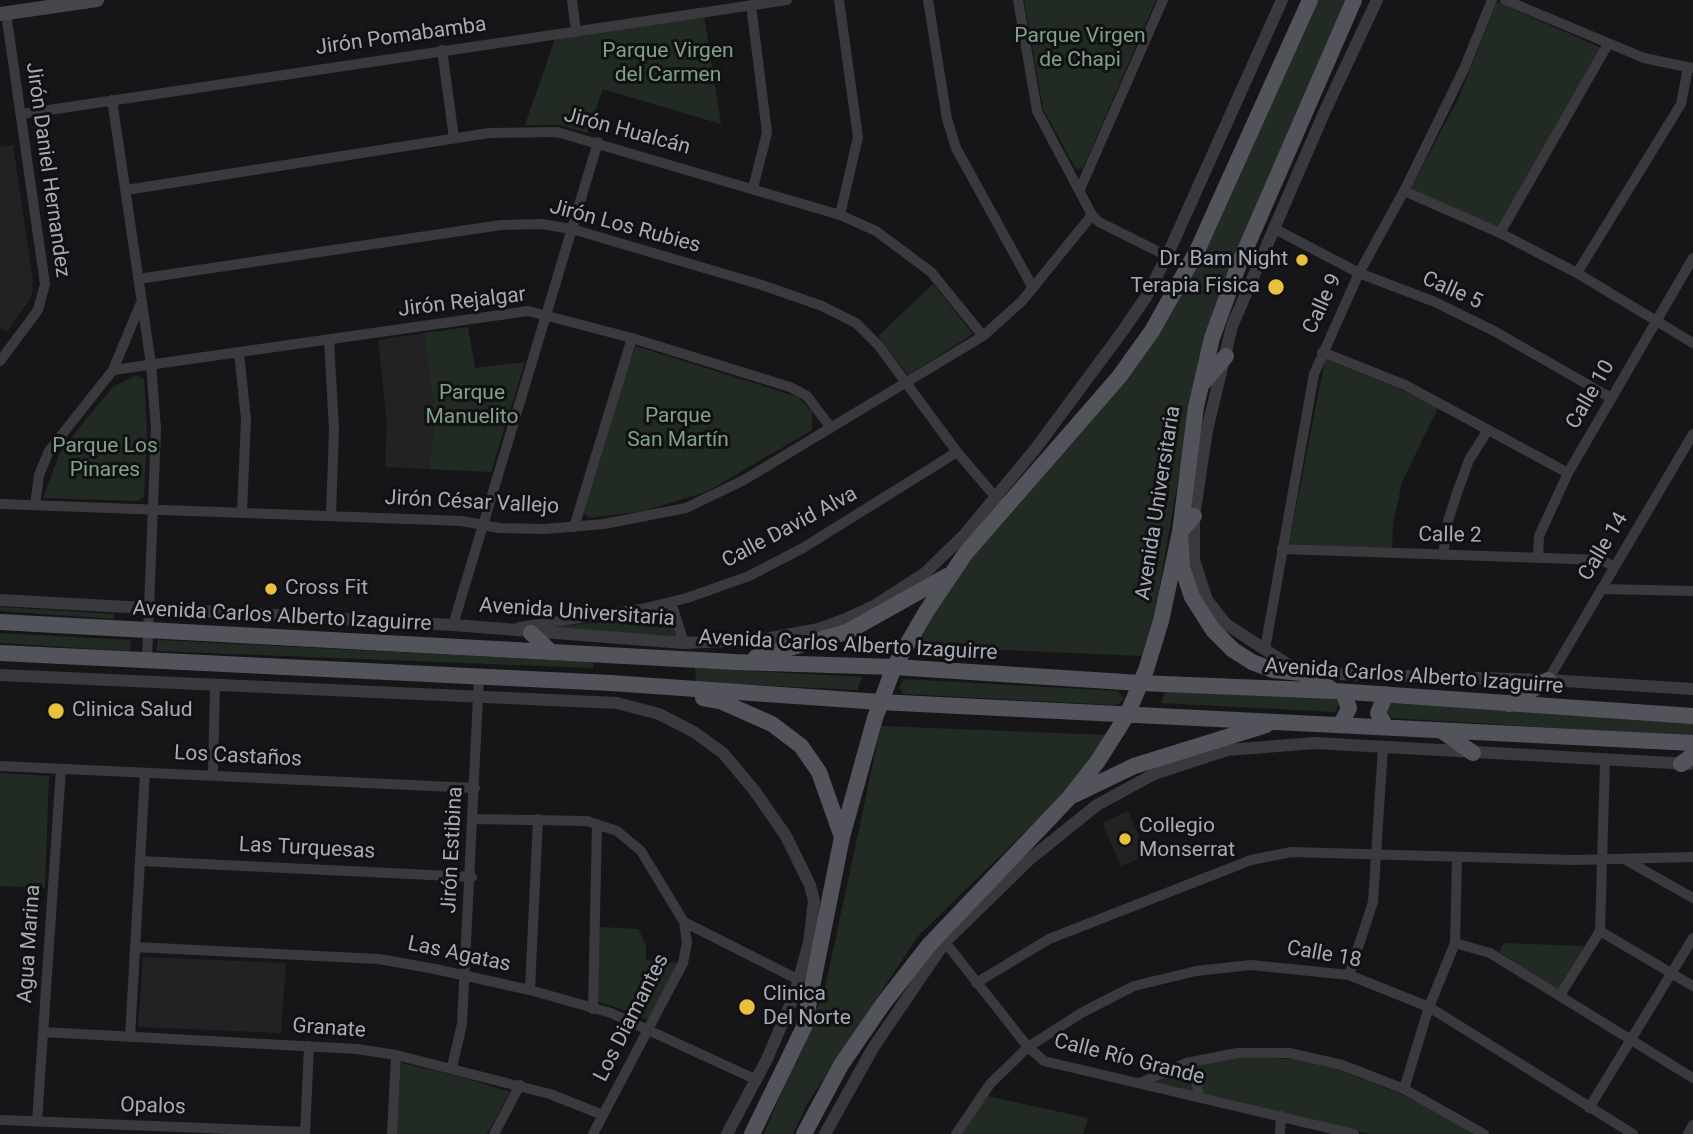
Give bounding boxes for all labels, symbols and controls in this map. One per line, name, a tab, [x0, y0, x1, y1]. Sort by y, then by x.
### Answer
street label: Jirón Pomabamba	[314, 13, 488, 61]
park label: Parque Virgen de Chapi	[1014, 24, 1146, 74]
park label: Parque Virgen del Carmen	[602, 39, 734, 89]
street label: Jirón Daniel Hernandez	[19, 61, 75, 279]
street label: Jirón Hualcán	[561, 103, 693, 161]
street label: Jirón Los Rubies	[547, 195, 703, 259]
place label: Dr. Bam Night	[1159, 247, 1288, 273]
marker: Dr. Bam Night	[1294, 252, 1310, 268]
street label: Calle 5	[1418, 267, 1486, 315]
street label: Calle 9	[1298, 270, 1348, 338]
place label: Terapia Fisica	[1131, 274, 1260, 300]
marker: Terapia Fisica	[1266, 277, 1286, 297]
street label: Jirón Rejalgar	[397, 283, 527, 323]
street label: Calle 10	[1561, 356, 1621, 434]
park label: Parque Manuelito	[426, 381, 518, 431]
park label: Parque San Martín	[627, 404, 729, 454]
street label: Avenida Universitaria	[1131, 404, 1187, 602]
park label: Parque Los Pinares	[52, 434, 158, 484]
street label: Calle David Alva	[718, 482, 862, 574]
street label: Jirón César Vallejo	[384, 486, 560, 520]
street label: Calle 14	[1574, 508, 1634, 586]
street label: Calle 2	[1418, 523, 1482, 549]
place label: Cross Fit	[285, 576, 368, 602]
marker: Cross Fit	[263, 581, 279, 597]
street label: Avenida Universitaria	[478, 594, 676, 632]
street label: Avenida Carlos Alberto Izaguirre	[132, 597, 432, 637]
street label: Avenida Carlos Alberto Izaguirre	[698, 626, 998, 666]
street label: Avenida Carlos Alberto Izaguirre	[1264, 654, 1564, 700]
place label: Clinica Salud	[72, 698, 193, 724]
marker: Clinica Salud	[46, 701, 66, 721]
street label: Los Castaños	[173, 741, 303, 773]
street label: Jirón Estibina	[437, 786, 469, 914]
place label: Collegio Monserrat	[1139, 814, 1235, 864]
marker: Collegio Monserrat	[1117, 831, 1133, 847]
street label: Las Turquesas	[238, 833, 376, 865]
street label: Agua Marina	[13, 884, 47, 1004]
street label: Las Agatas	[405, 932, 513, 978]
street label: Calle 18	[1285, 936, 1363, 974]
street label: Los Diamantes	[589, 950, 675, 1086]
place label: Clinica Del Norte	[763, 982, 851, 1032]
marker: Clinica Del Norte	[737, 997, 757, 1017]
street label: Granate	[291, 1014, 367, 1044]
street label: Calle Río Grande	[1051, 1029, 1207, 1091]
street label: Opalos	[120, 1093, 186, 1121]

